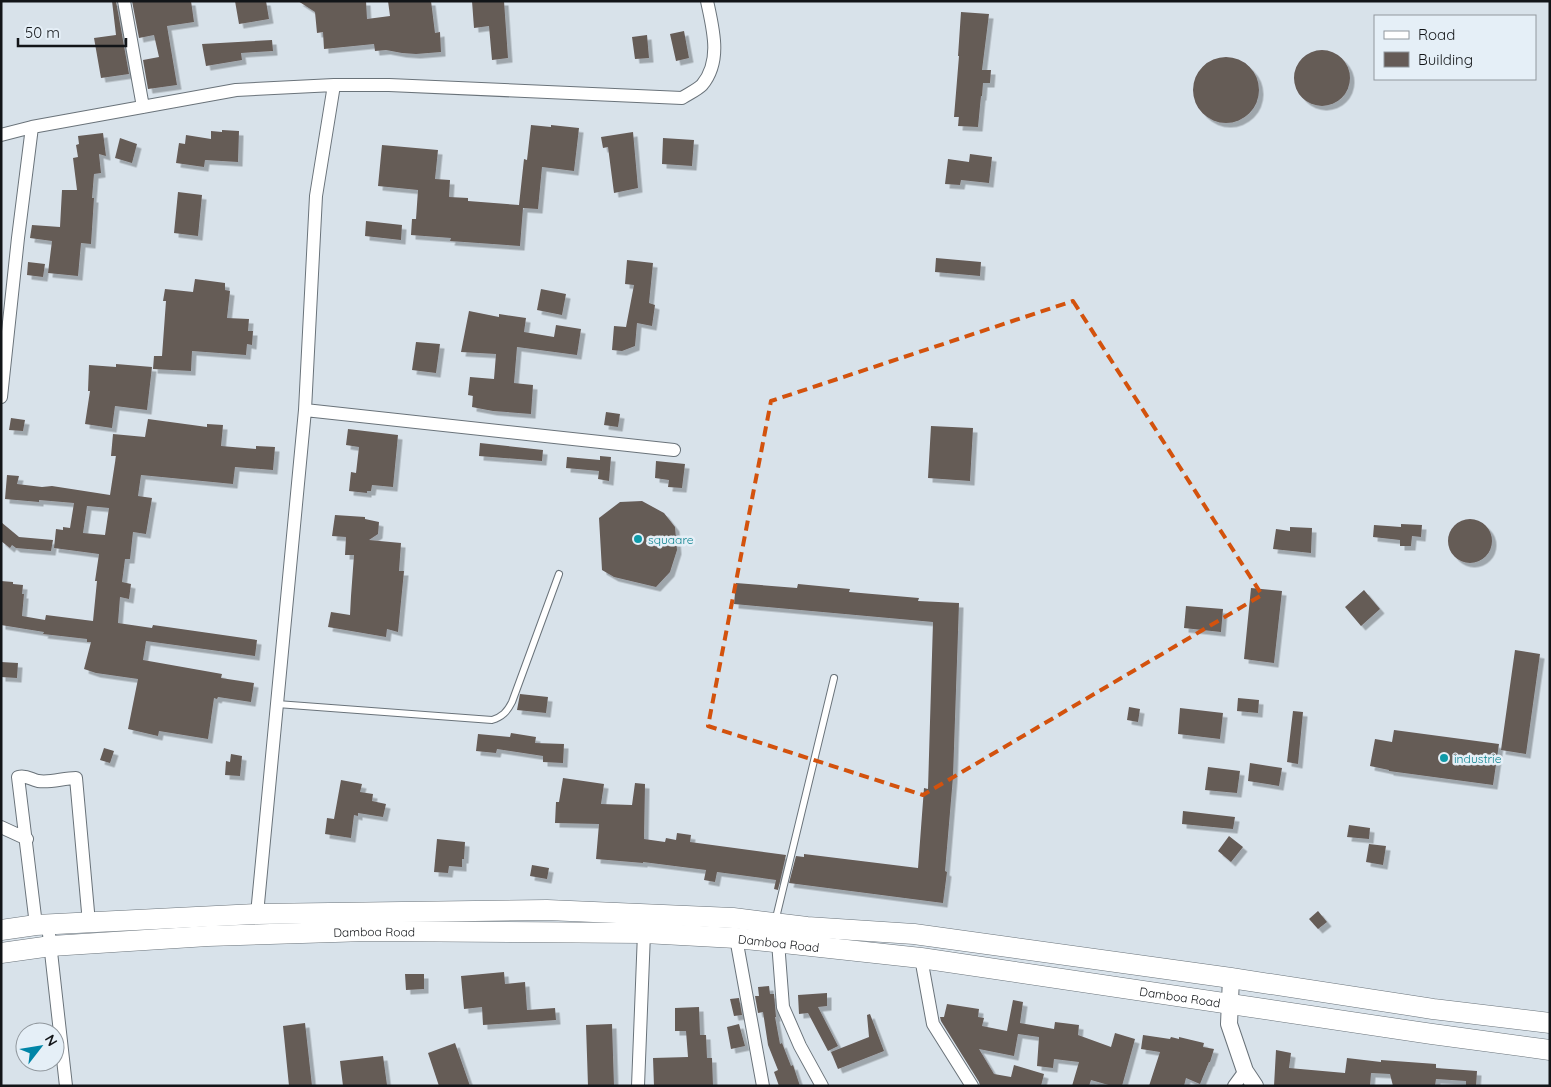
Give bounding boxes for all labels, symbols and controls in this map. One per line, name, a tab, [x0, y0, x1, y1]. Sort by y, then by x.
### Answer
scale bar	[18, 15, 125, 47]
legend	[1374, 15, 1536, 80]
text: 50 m	[25, 23, 60, 42]
text: Road	[1418, 25, 1455, 44]
text: Building	[1418, 50, 1473, 69]
place label: squaare	[648, 532, 694, 547]
marker: squaare	[632, 533, 644, 545]
place label: industrie	[1454, 751, 1502, 766]
marker: industrie	[1438, 752, 1450, 764]
street label: Damboa Road	[333, 923, 415, 940]
street label: Damboa Road	[737, 931, 820, 954]
street label: Damboa Road	[1139, 983, 1222, 1010]
north arrow	[15, 1022, 65, 1072]
text: N	[41, 1031, 62, 1049]

